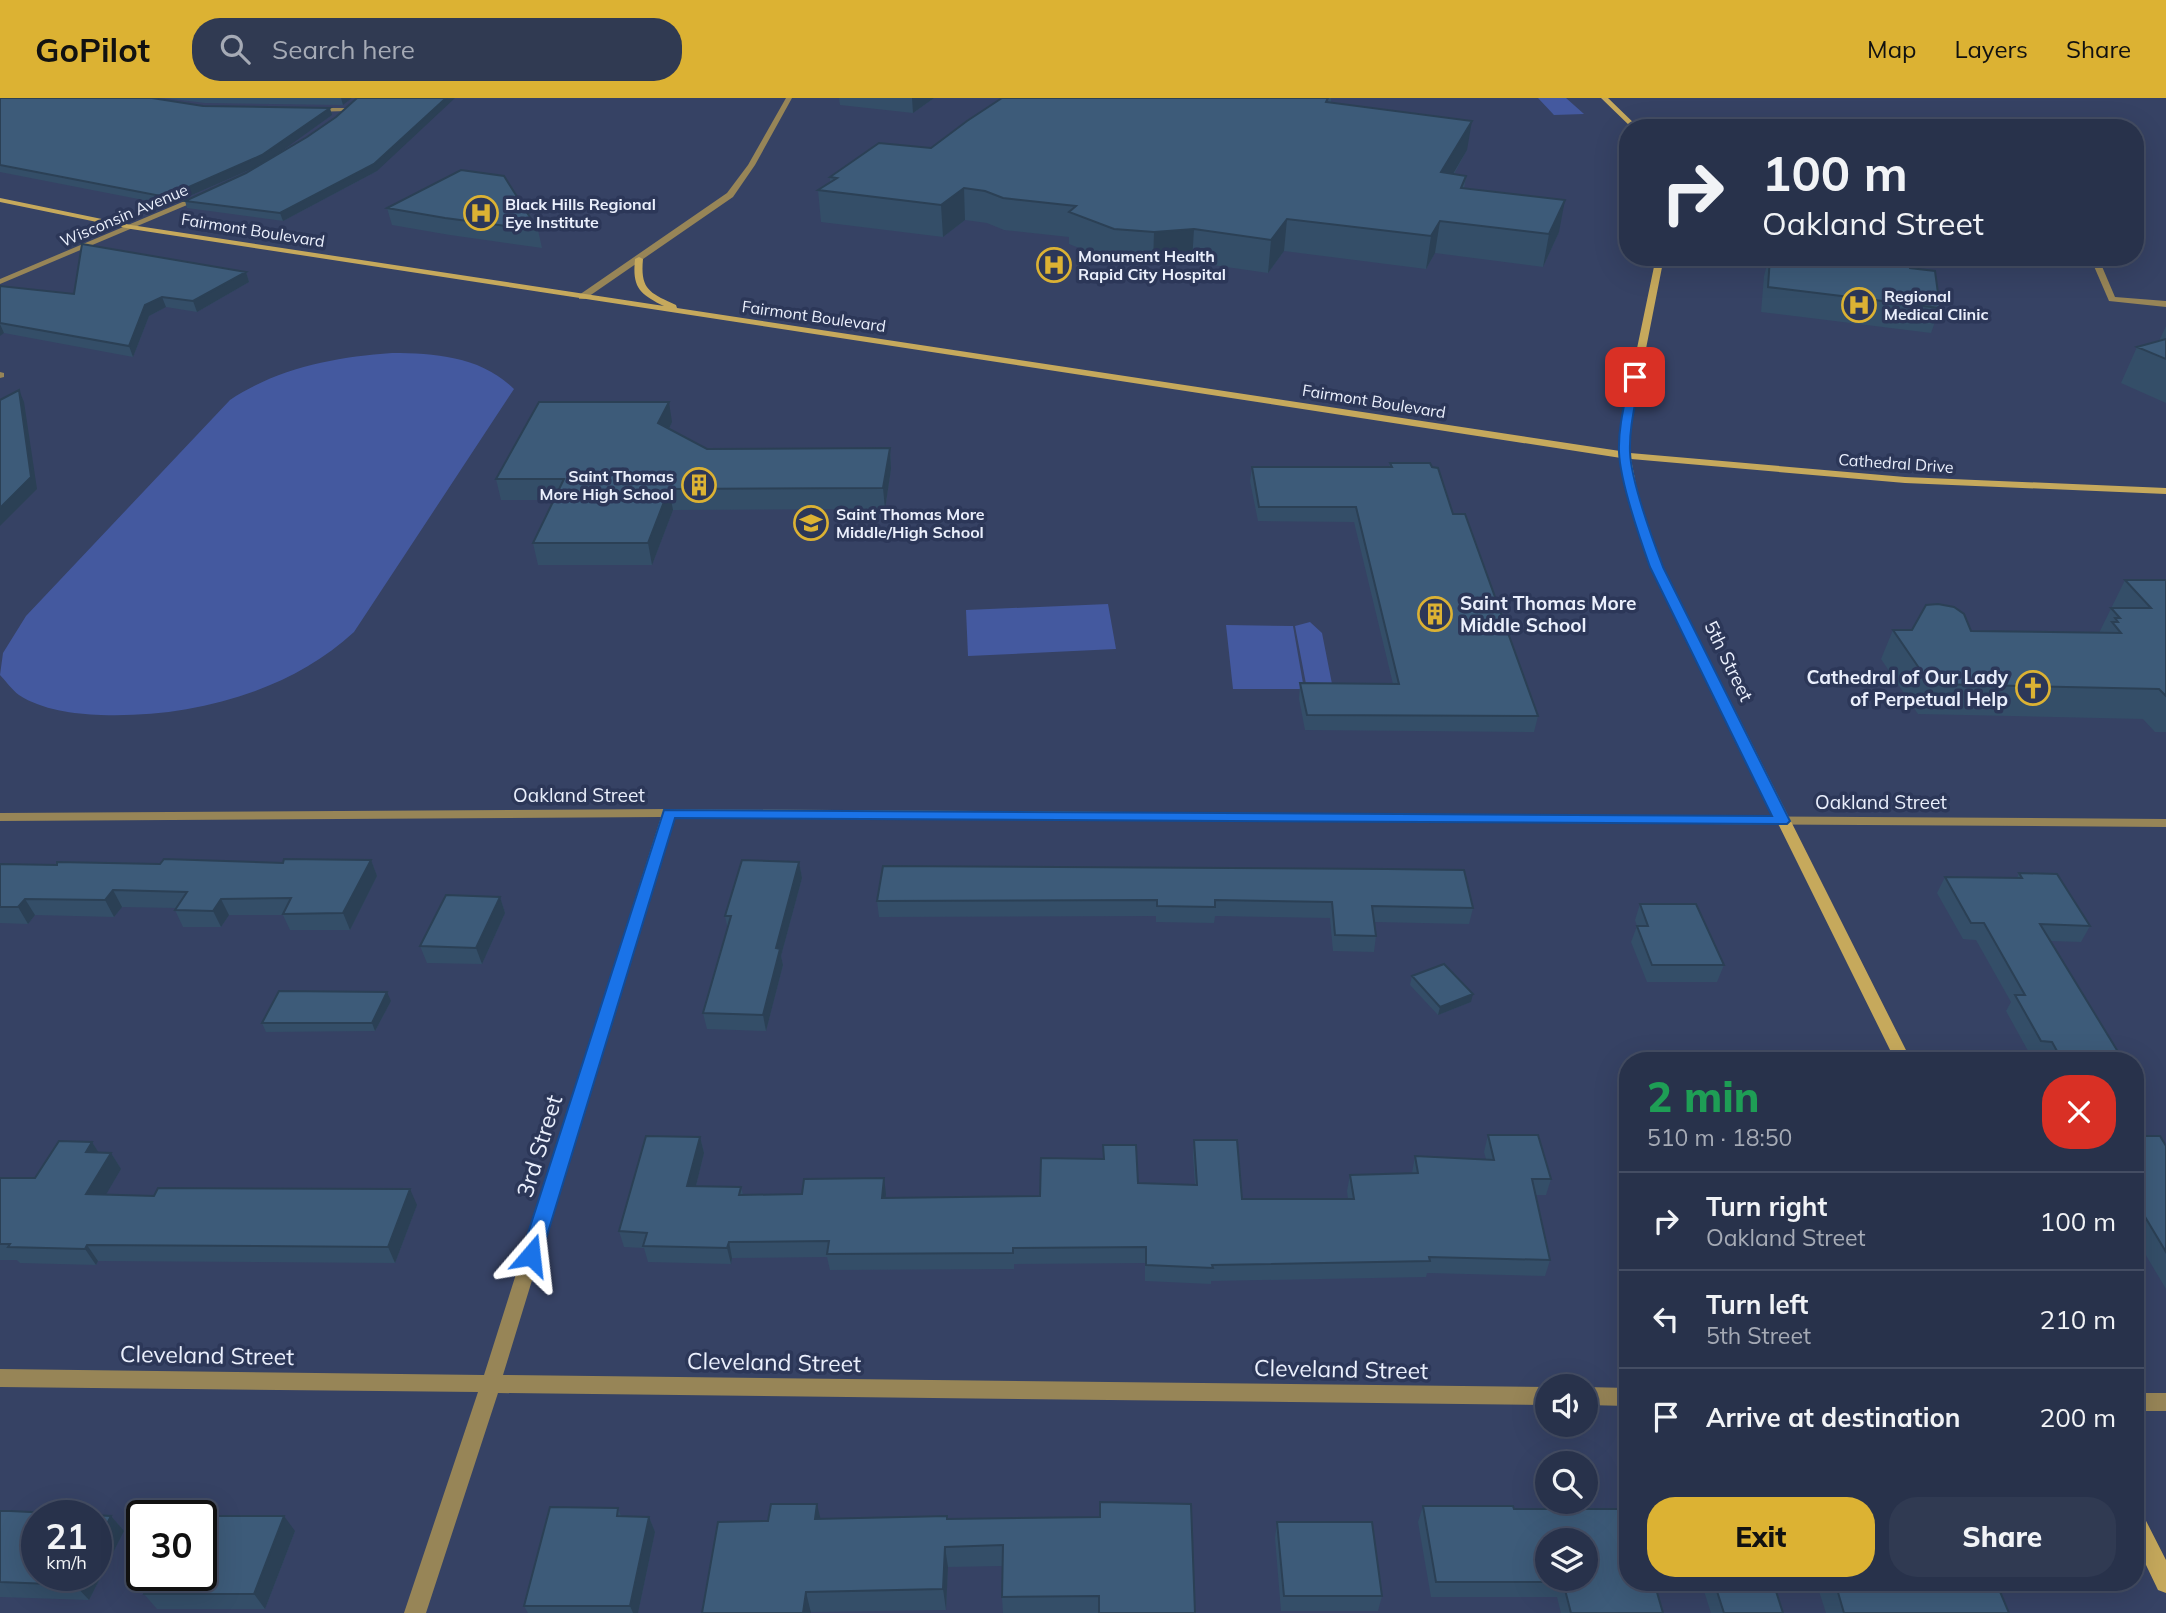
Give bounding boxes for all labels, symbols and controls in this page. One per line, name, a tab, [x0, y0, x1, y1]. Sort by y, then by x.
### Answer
search box	[192, 18, 682, 81]
text: GoPilot	[35, 29, 150, 70]
icon: search	[216, 30, 254, 68]
text: Search here	[272, 33, 415, 66]
text: Map	[1867, 34, 1916, 64]
text: Layers	[1954, 34, 2028, 64]
text: Share	[2066, 34, 2131, 64]
text: 100 m	[1762, 142, 1908, 203]
icon: right	[1647, 147, 1738, 238]
street label: Wisconsin Avenue	[57, 179, 191, 251]
hospital icon: Black Hills Regional Eye Institute	[462, 194, 500, 232]
place label: Black Hills Regional Eye Institute	[505, 194, 656, 232]
text: Oakland Street	[1762, 203, 1984, 243]
street label: Fairmont Boulevard	[180, 209, 326, 251]
hospital icon: Monument Health Rapid City Hospital	[1035, 246, 1073, 284]
place label: Monument Health Rapid City Hospital	[1078, 246, 1226, 284]
hospital icon: Regional Medical Clinic	[1840, 286, 1878, 324]
place label: Regional Medical Clinic	[1884, 286, 1988, 324]
street label: Fairmont Boulevard	[741, 296, 887, 336]
pin	[1605, 347, 1665, 407]
icon: arrive	[1616, 358, 1654, 396]
street label: Fairmont Boulevard	[1301, 380, 1447, 422]
street label: Cathedral Drive	[1838, 449, 1954, 477]
place label: Saint Thomas More High School	[540, 466, 674, 504]
building icon: Saint Thomas More High School	[680, 466, 718, 504]
school or university icon: Saint Thomas More Middle/High School	[792, 504, 830, 542]
place label: Saint Thomas More Middle/High School	[836, 504, 985, 542]
place label: Saint Thomas More Middle School	[1460, 591, 1636, 637]
building icon: Saint Thomas More Middle School	[1416, 595, 1454, 633]
street label: 5th Street	[1699, 617, 1759, 706]
place label: Cathedral of Our Lady of Perpetual Help	[1807, 665, 2009, 711]
church icon: Cathedral of Our Lady of Perpetual Help	[2014, 669, 2052, 707]
street label: Oakland Street	[513, 783, 645, 807]
street label: Oakland Street	[1815, 790, 1947, 814]
text: 2 min	[1647, 1070, 1760, 1123]
button: close	[2042, 1075, 2116, 1149]
street label: 3rd Street	[510, 1091, 568, 1201]
text: 510 m · 18:50	[1647, 1123, 1792, 1152]
text: Turn right	[1706, 1190, 1827, 1223]
icon: right	[1647, 1202, 1685, 1240]
text: 100 m	[2040, 1205, 2116, 1238]
position arrow	[494, 1218, 568, 1292]
text: Oakland Street	[1706, 1223, 1866, 1252]
text: Turn left	[1706, 1288, 1808, 1321]
icon: left	[1647, 1300, 1685, 1338]
text: 210 m	[2040, 1303, 2116, 1336]
text: 5th Street	[1706, 1321, 1811, 1350]
street label: Cleveland Street	[120, 1339, 294, 1371]
street label: Cleveland Street	[687, 1346, 861, 1378]
street label: Cleveland Street	[1254, 1353, 1428, 1385]
map controls	[1535, 1374, 1598, 1591]
button: sound	[1535, 1374, 1598, 1437]
icon: arrive	[1647, 1398, 1685, 1436]
text: Arrive at destination	[1706, 1401, 1961, 1434]
text: 200 m	[2040, 1401, 2116, 1434]
button: search	[1535, 1451, 1598, 1514]
button: Exit	[1647, 1497, 1875, 1577]
button: Share	[1889, 1497, 2116, 1577]
speed limit sign: 30	[126, 1500, 217, 1591]
text: 21	[45, 1514, 88, 1558]
button: layers	[1535, 1528, 1598, 1591]
text: km/h	[46, 1551, 87, 1574]

